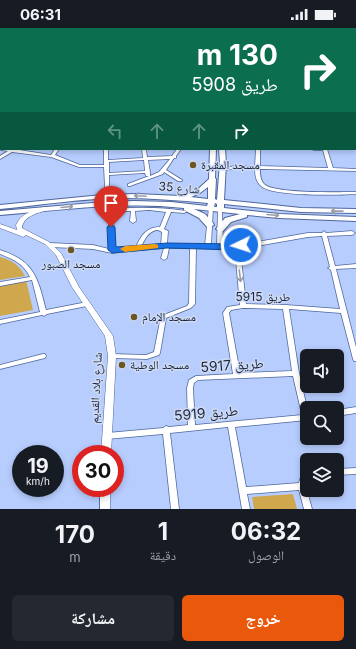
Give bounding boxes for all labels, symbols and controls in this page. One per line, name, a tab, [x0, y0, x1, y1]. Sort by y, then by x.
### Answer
text: 06:31	[20, 5, 61, 24]
text: 130 m	[197, 38, 278, 72]
icon: right	[292, 44, 344, 96]
text: طريق 5908	[191, 74, 278, 95]
icon: left	[104, 120, 126, 142]
icon: ahead	[146, 120, 168, 142]
icon: ahead	[188, 120, 210, 142]
icon: right	[230, 120, 252, 142]
place label: مسجد المقبرة	[201, 157, 260, 172]
marker: مسجد المقبرة	[188, 160, 198, 170]
street label: شارع 35	[158, 178, 200, 198]
pin	[94, 186, 128, 227]
icon: arrive	[100, 192, 122, 214]
one-way arrow	[134, 192, 147, 200]
one-way arrow	[60, 203, 73, 211]
one-way arrow	[331, 207, 344, 215]
one-way arrow	[266, 212, 279, 219]
position arrow	[220, 224, 262, 266]
marker: مسجد الصبور	[66, 245, 76, 255]
place label: مسجد الصبور	[41, 256, 100, 271]
one-way arrow	[236, 270, 244, 283]
street label: طريق 5915	[236, 289, 291, 304]
place label: مسجد الإمام	[142, 309, 196, 325]
marker: مسجد الإمام	[129, 312, 139, 322]
map controls	[300, 349, 344, 497]
button: sound	[300, 349, 344, 393]
street label: شارع بلاد القديم	[86, 352, 106, 424]
street label: طريق 5917	[200, 354, 264, 377]
place label: مسجد الوطية	[130, 357, 189, 372]
marker: مسجد الوطية	[117, 360, 127, 370]
street label: طريق 5919	[173, 401, 239, 426]
button: search	[300, 401, 344, 445]
speed limit sign: 30	[72, 445, 124, 497]
button: layers	[300, 453, 344, 497]
text: 19	[27, 454, 49, 478]
text: km/h	[26, 475, 50, 487]
text: 1	[158, 517, 168, 546]
text: 06:32	[231, 517, 301, 546]
text: 170	[55, 520, 95, 549]
text: دقيقة	[150, 547, 176, 563]
text: الوصول	[248, 547, 284, 563]
text: m	[69, 549, 81, 565]
button: مشاركة	[12, 595, 174, 641]
button: خروج	[182, 595, 344, 641]

